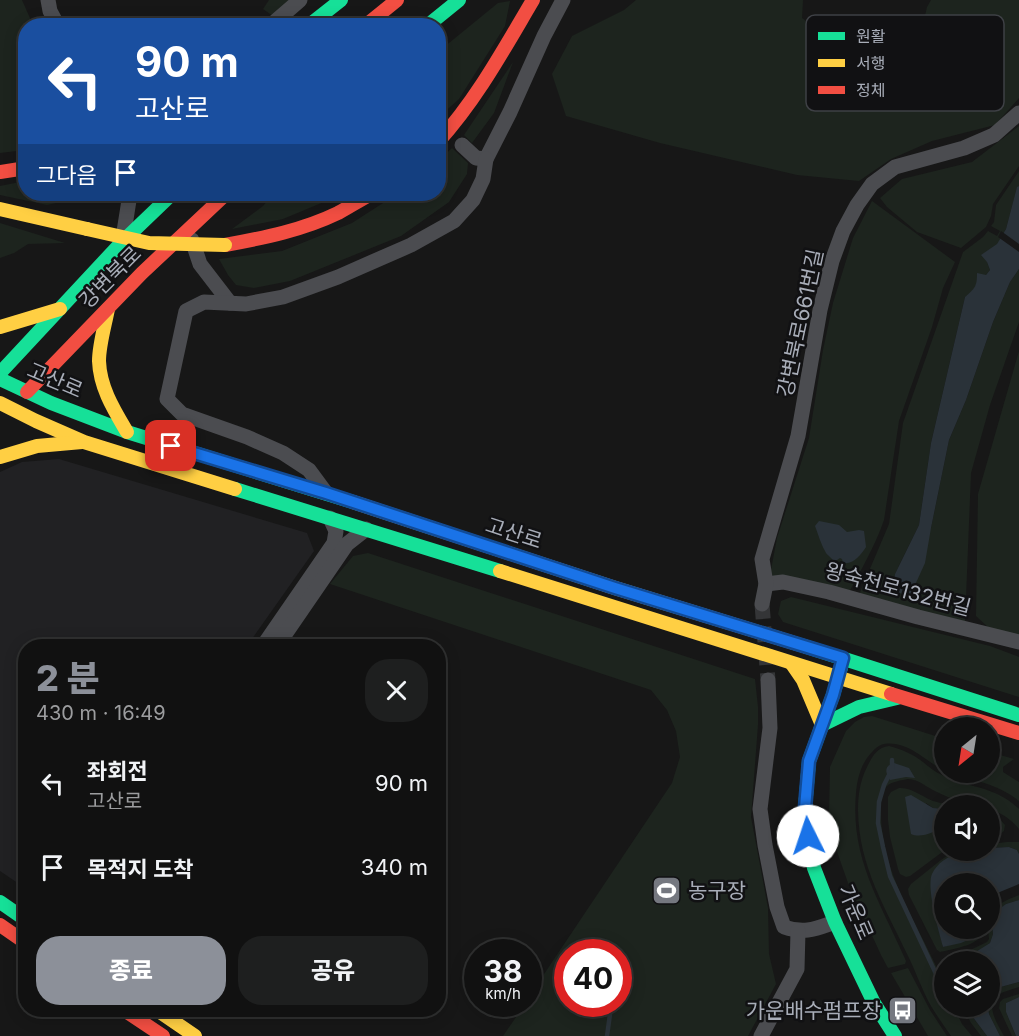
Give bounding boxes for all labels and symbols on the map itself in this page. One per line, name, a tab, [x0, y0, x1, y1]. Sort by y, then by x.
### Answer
legend	[806, 15, 1004, 111]
text: 원활	[856, 26, 886, 46]
text: 서행	[856, 53, 885, 73]
text: 정체	[856, 80, 885, 100]
street label: 강변북로	[74, 241, 146, 313]
street label: 강변북로661번길	[772, 247, 828, 399]
street label: 고산로	[23, 357, 87, 403]
pin	[145, 420, 196, 471]
street label: 고산로	[483, 512, 545, 554]
street label: 왕숙천로132번길	[822, 557, 974, 621]
north arrow	[934, 717, 1000, 783]
position arrow	[776, 804, 840, 868]
sports icon: 농구장	[651, 874, 683, 906]
place label: 농구장	[688, 878, 746, 903]
street label: 가운로	[833, 880, 879, 944]
speed limit sign: 40	[554, 939, 632, 1017]
bus stop icon: 가운배수펌프장	[886, 994, 918, 1026]
place label: 가운배수펌프장	[746, 998, 881, 1023]

